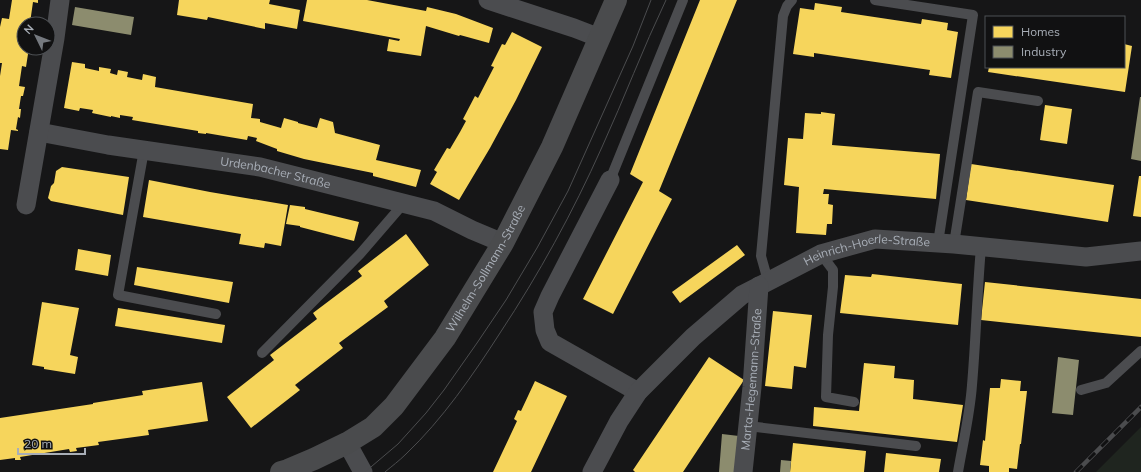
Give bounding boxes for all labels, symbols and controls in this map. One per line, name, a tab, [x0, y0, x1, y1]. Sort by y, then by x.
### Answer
north arrow	[16, 16, 56, 56]
legend	[985, 16, 1125, 68]
text: N	[21, 21, 37, 37]
text: Homes	[1021, 24, 1060, 39]
text: Industry	[1021, 44, 1067, 59]
street label: Urdenbacher Straße	[219, 153, 332, 192]
street label: Wilhelm-Sollmann-Straße	[442, 202, 528, 335]
street label: Heinrich-Hoerle-Straße	[801, 231, 931, 269]
street label: Marta-Hegemann-Straße	[737, 308, 764, 451]
scale bar	[18, 430, 85, 456]
text: 20 m	[24, 436, 52, 451]

